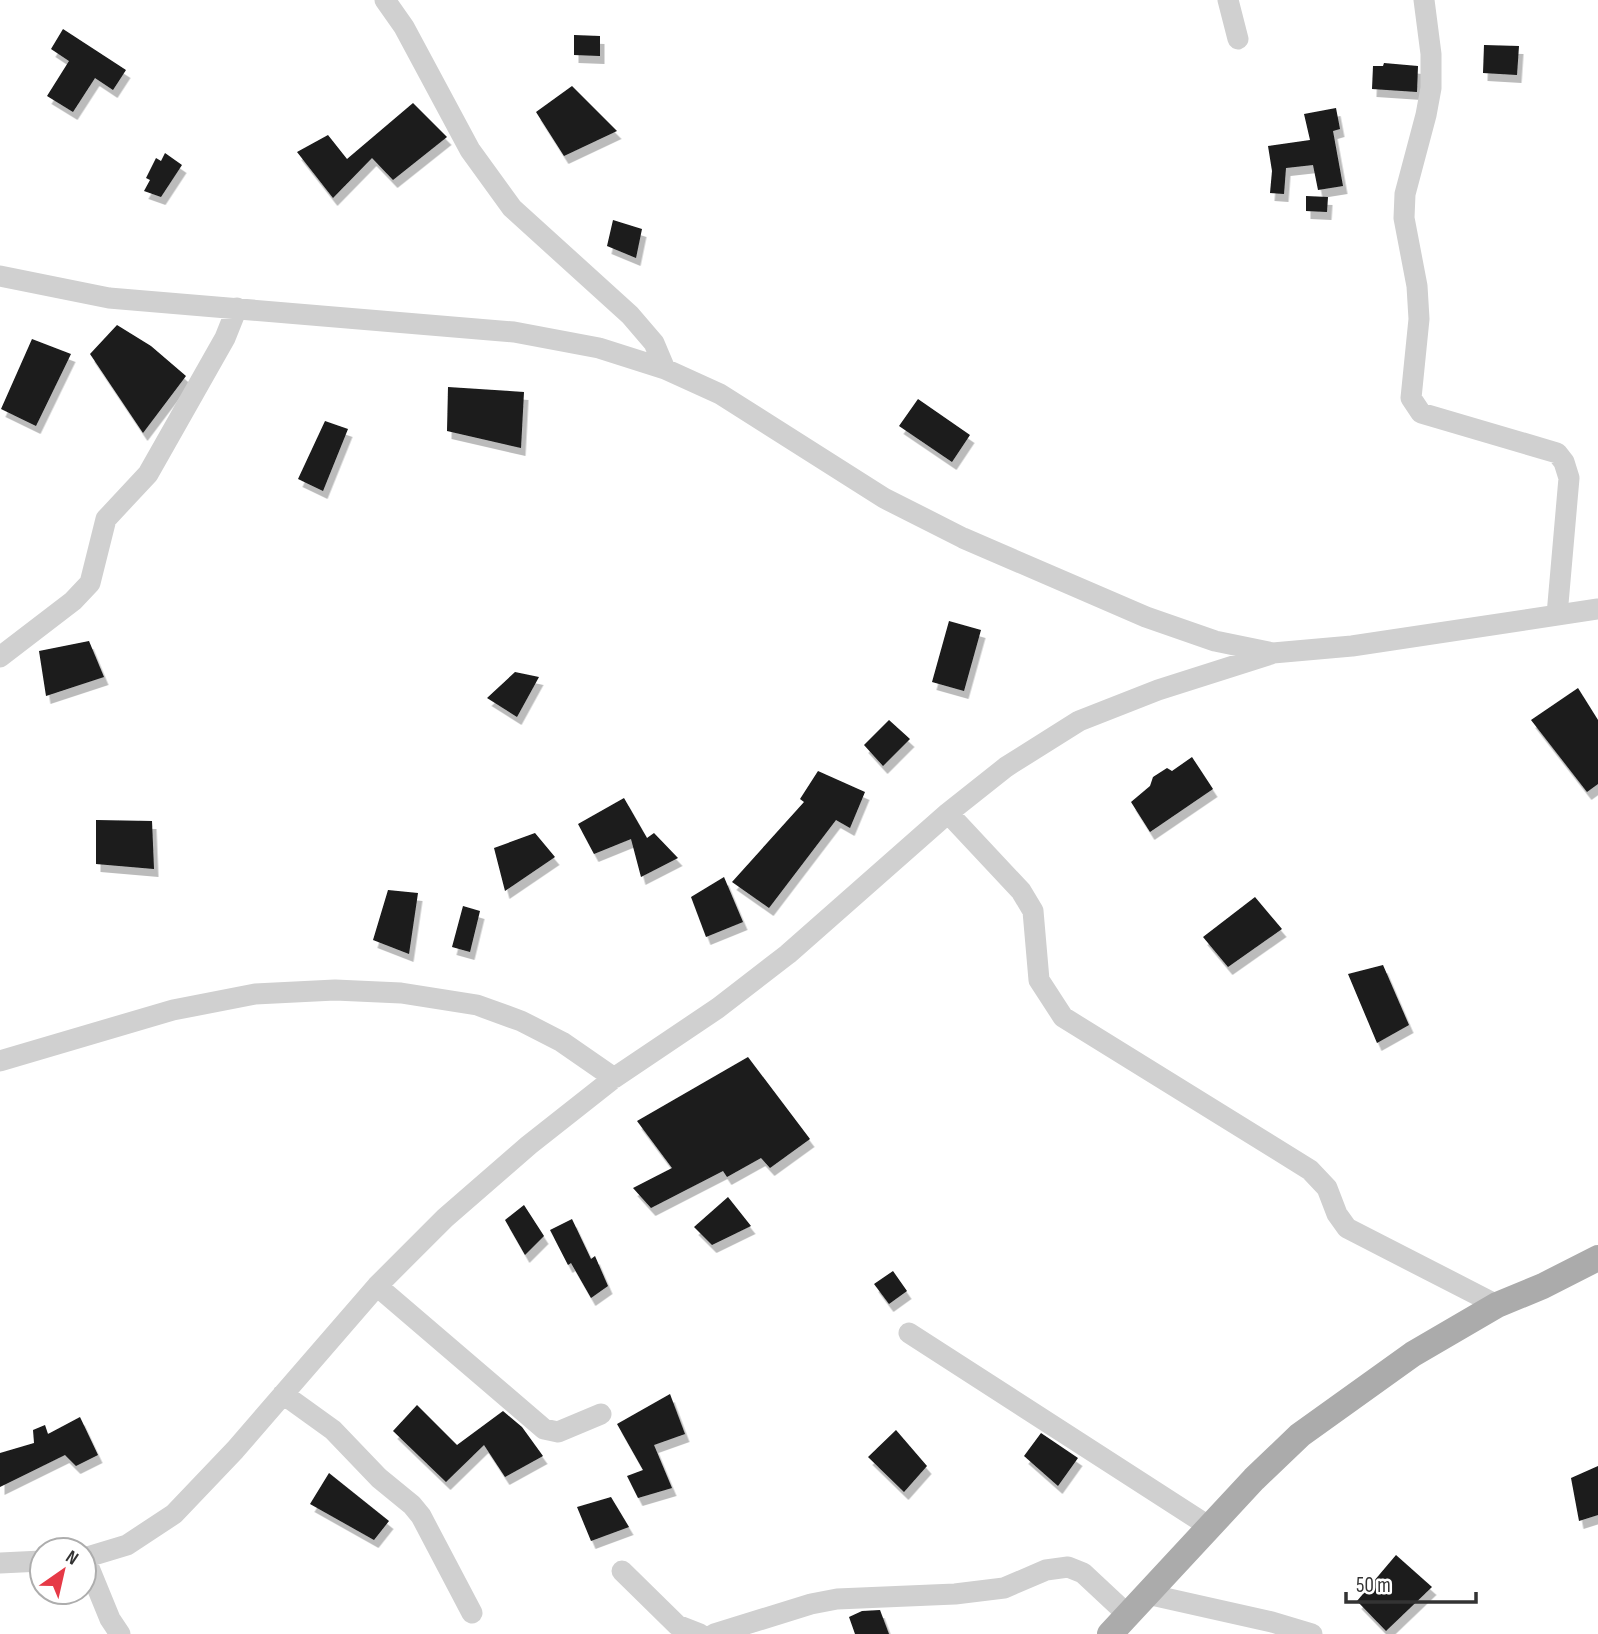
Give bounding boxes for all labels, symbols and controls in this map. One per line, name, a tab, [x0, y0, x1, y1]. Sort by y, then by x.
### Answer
north arrow	[28, 1536, 98, 1606]
text: N	[61, 1546, 82, 1571]
scale bar	[1346, 1560, 1476, 1604]
text: 50 m	[1356, 1573, 1391, 1598]

